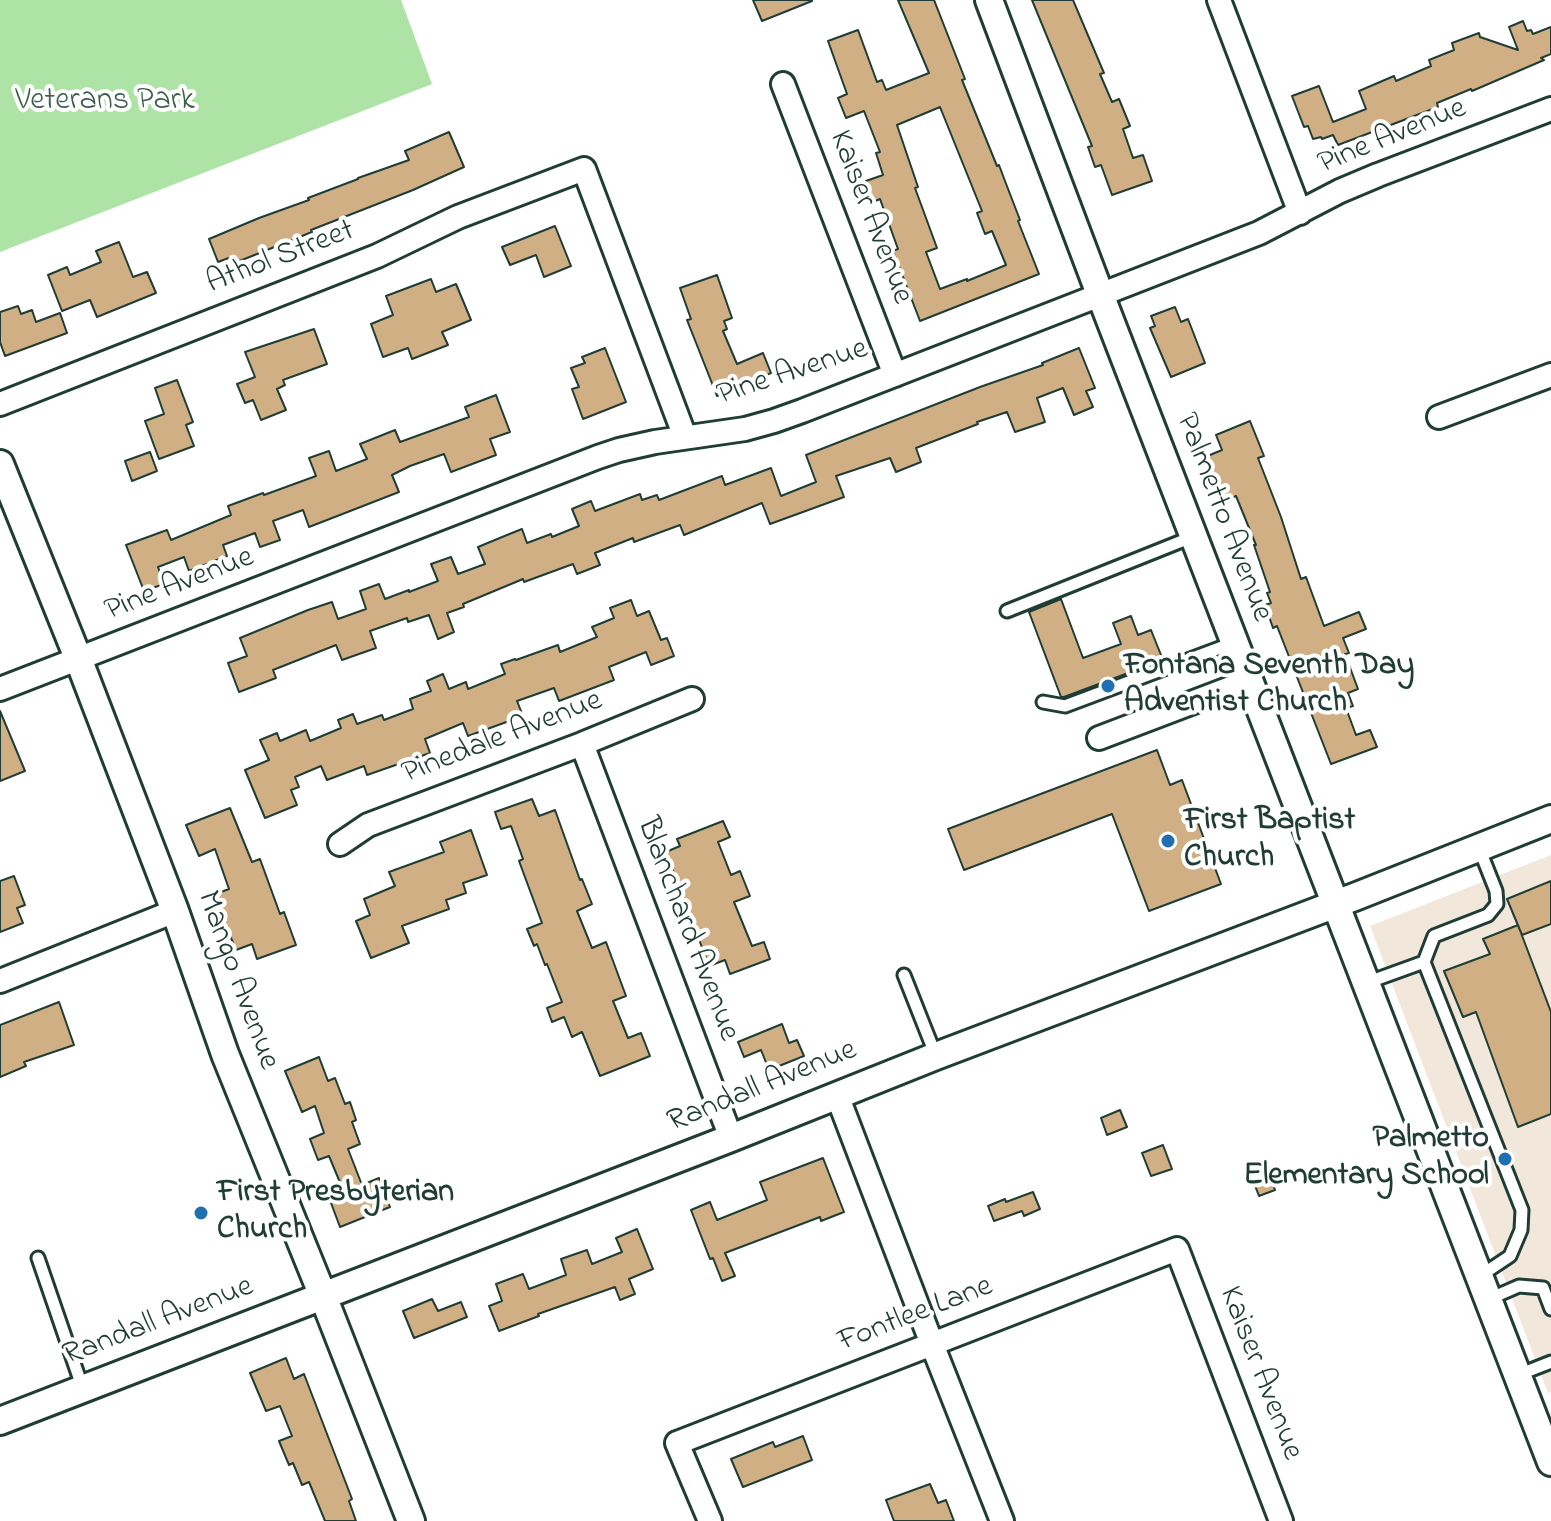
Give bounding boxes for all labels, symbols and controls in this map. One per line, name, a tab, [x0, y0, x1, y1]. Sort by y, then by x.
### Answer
park label: Veterans Park	[15, 84, 195, 122]
street label: Pine Avenue	[1313, 91, 1473, 185]
street label: Kaiser Avenue	[818, 126, 920, 310]
street label: Athol Street	[202, 213, 360, 305]
street label: Pine Avenue	[713, 332, 873, 416]
street label: Palmetto Avenue	[1165, 408, 1279, 628]
street label: Pine Avenue	[100, 540, 260, 632]
place label: Fontana Seventh Day Adventist Church	[1124, 649, 1414, 724]
marker: Fontana Seventh Day Adventist Church	[1099, 677, 1117, 695]
street label: Pinedale Avenue	[398, 683, 608, 795]
place label: First Baptist Church	[1184, 804, 1355, 879]
street label: Blanchard Avenue	[626, 813, 746, 1047]
marker: First Baptist Church	[1159, 832, 1177, 850]
street label: Mango Avenue	[186, 886, 286, 1076]
street label: Randall Avenue	[663, 1033, 863, 1143]
place label: Palmetto Elementary School	[1244, 1122, 1489, 1197]
marker: Palmetto Elementary School	[1496, 1150, 1514, 1168]
place label: First Presbyterian Church	[217, 1176, 454, 1251]
marker: First Presbyterian Church	[192, 1204, 210, 1222]
street label: Randall Avenue	[59, 1269, 259, 1377]
street label: Fontlee Lane	[833, 1269, 999, 1363]
street label: Kaiser Avenue	[1208, 1282, 1310, 1466]

